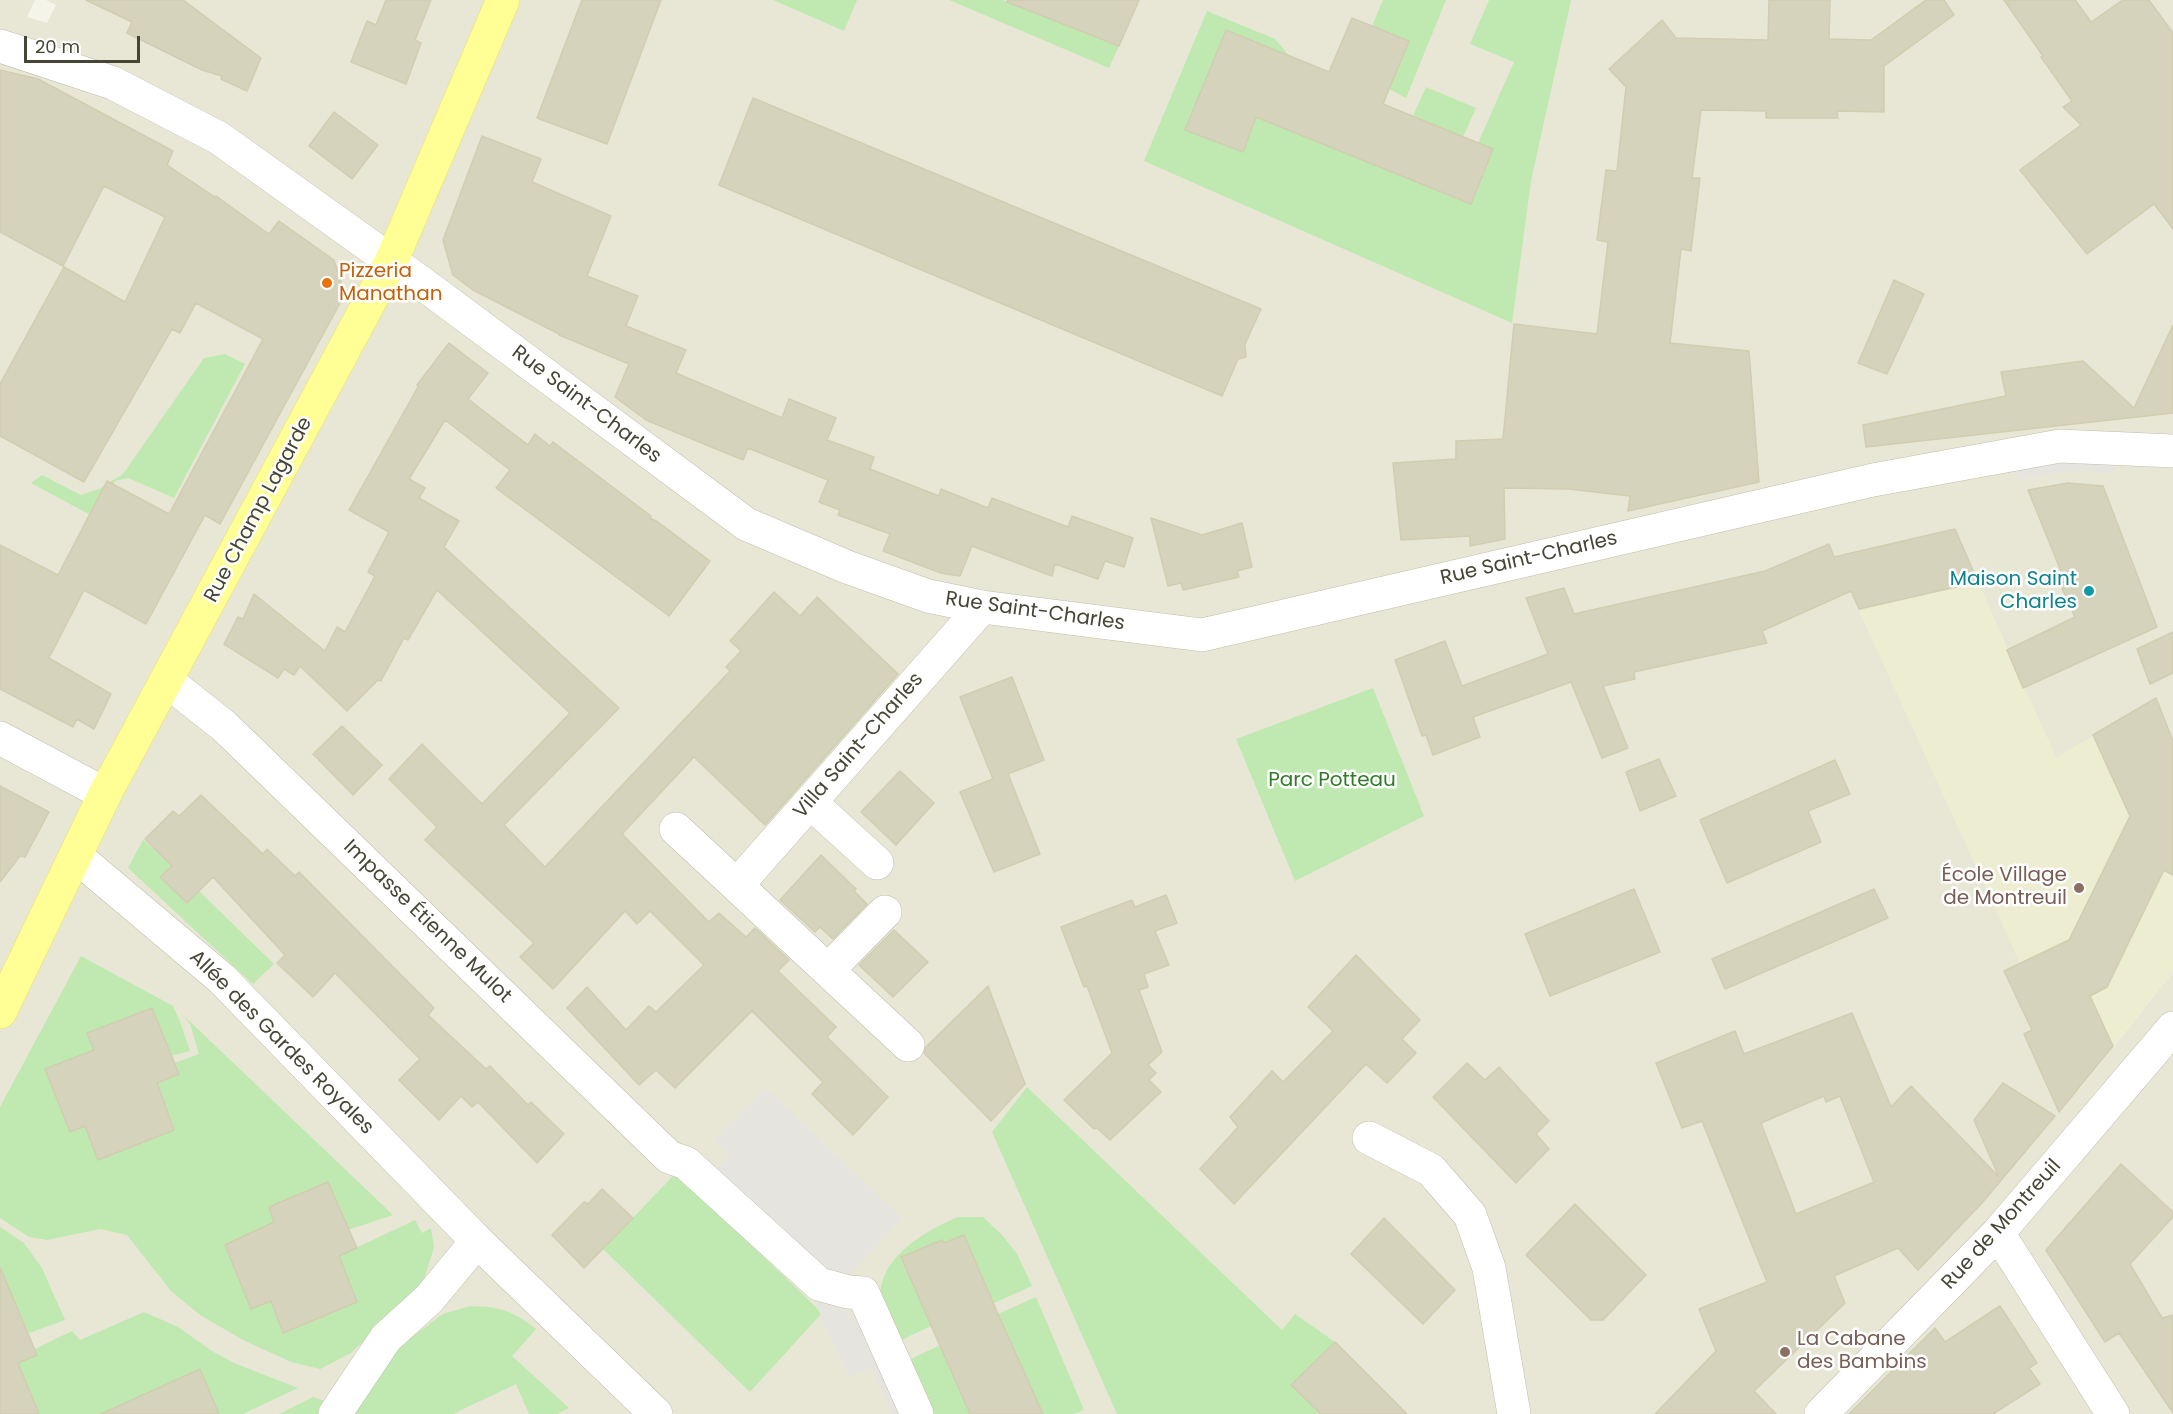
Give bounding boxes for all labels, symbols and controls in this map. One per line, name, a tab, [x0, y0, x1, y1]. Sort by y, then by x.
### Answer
scale bar	[27, 24, 142, 62]
text: 20 m	[35, 34, 80, 59]
place label: Pizzeria Manathan	[339, 260, 442, 307]
marker: Pizzeria Manathan	[320, 276, 334, 290]
street label: Rue Saint-Charles	[507, 341, 665, 469]
street label: Rue Champ Lagarde	[200, 413, 318, 607]
street label: Rue Saint-Charles	[1438, 527, 1620, 591]
place label: Maison Saint Charles	[1950, 568, 2077, 615]
marker: Maison Saint Charles	[2082, 584, 2096, 598]
street label: Rue Saint-Charles	[944, 588, 1126, 636]
street label: Villa Saint-Charles	[789, 668, 929, 824]
park label: Parc Potteau	[1268, 769, 1396, 793]
street label: Impasse Étienne Mulot	[338, 835, 516, 1009]
place label: École Village de Montreuil	[1941, 864, 2067, 911]
marker: École Village de Montreuil	[2072, 881, 2086, 895]
street label: Allée des Gardes Royales	[184, 946, 378, 1140]
street label: Rue de Montreuil	[1937, 1155, 2067, 1295]
place label: La Cabane des Bambins	[1797, 1328, 1927, 1375]
marker: La Cabane des Bambins	[1778, 1345, 1792, 1359]

